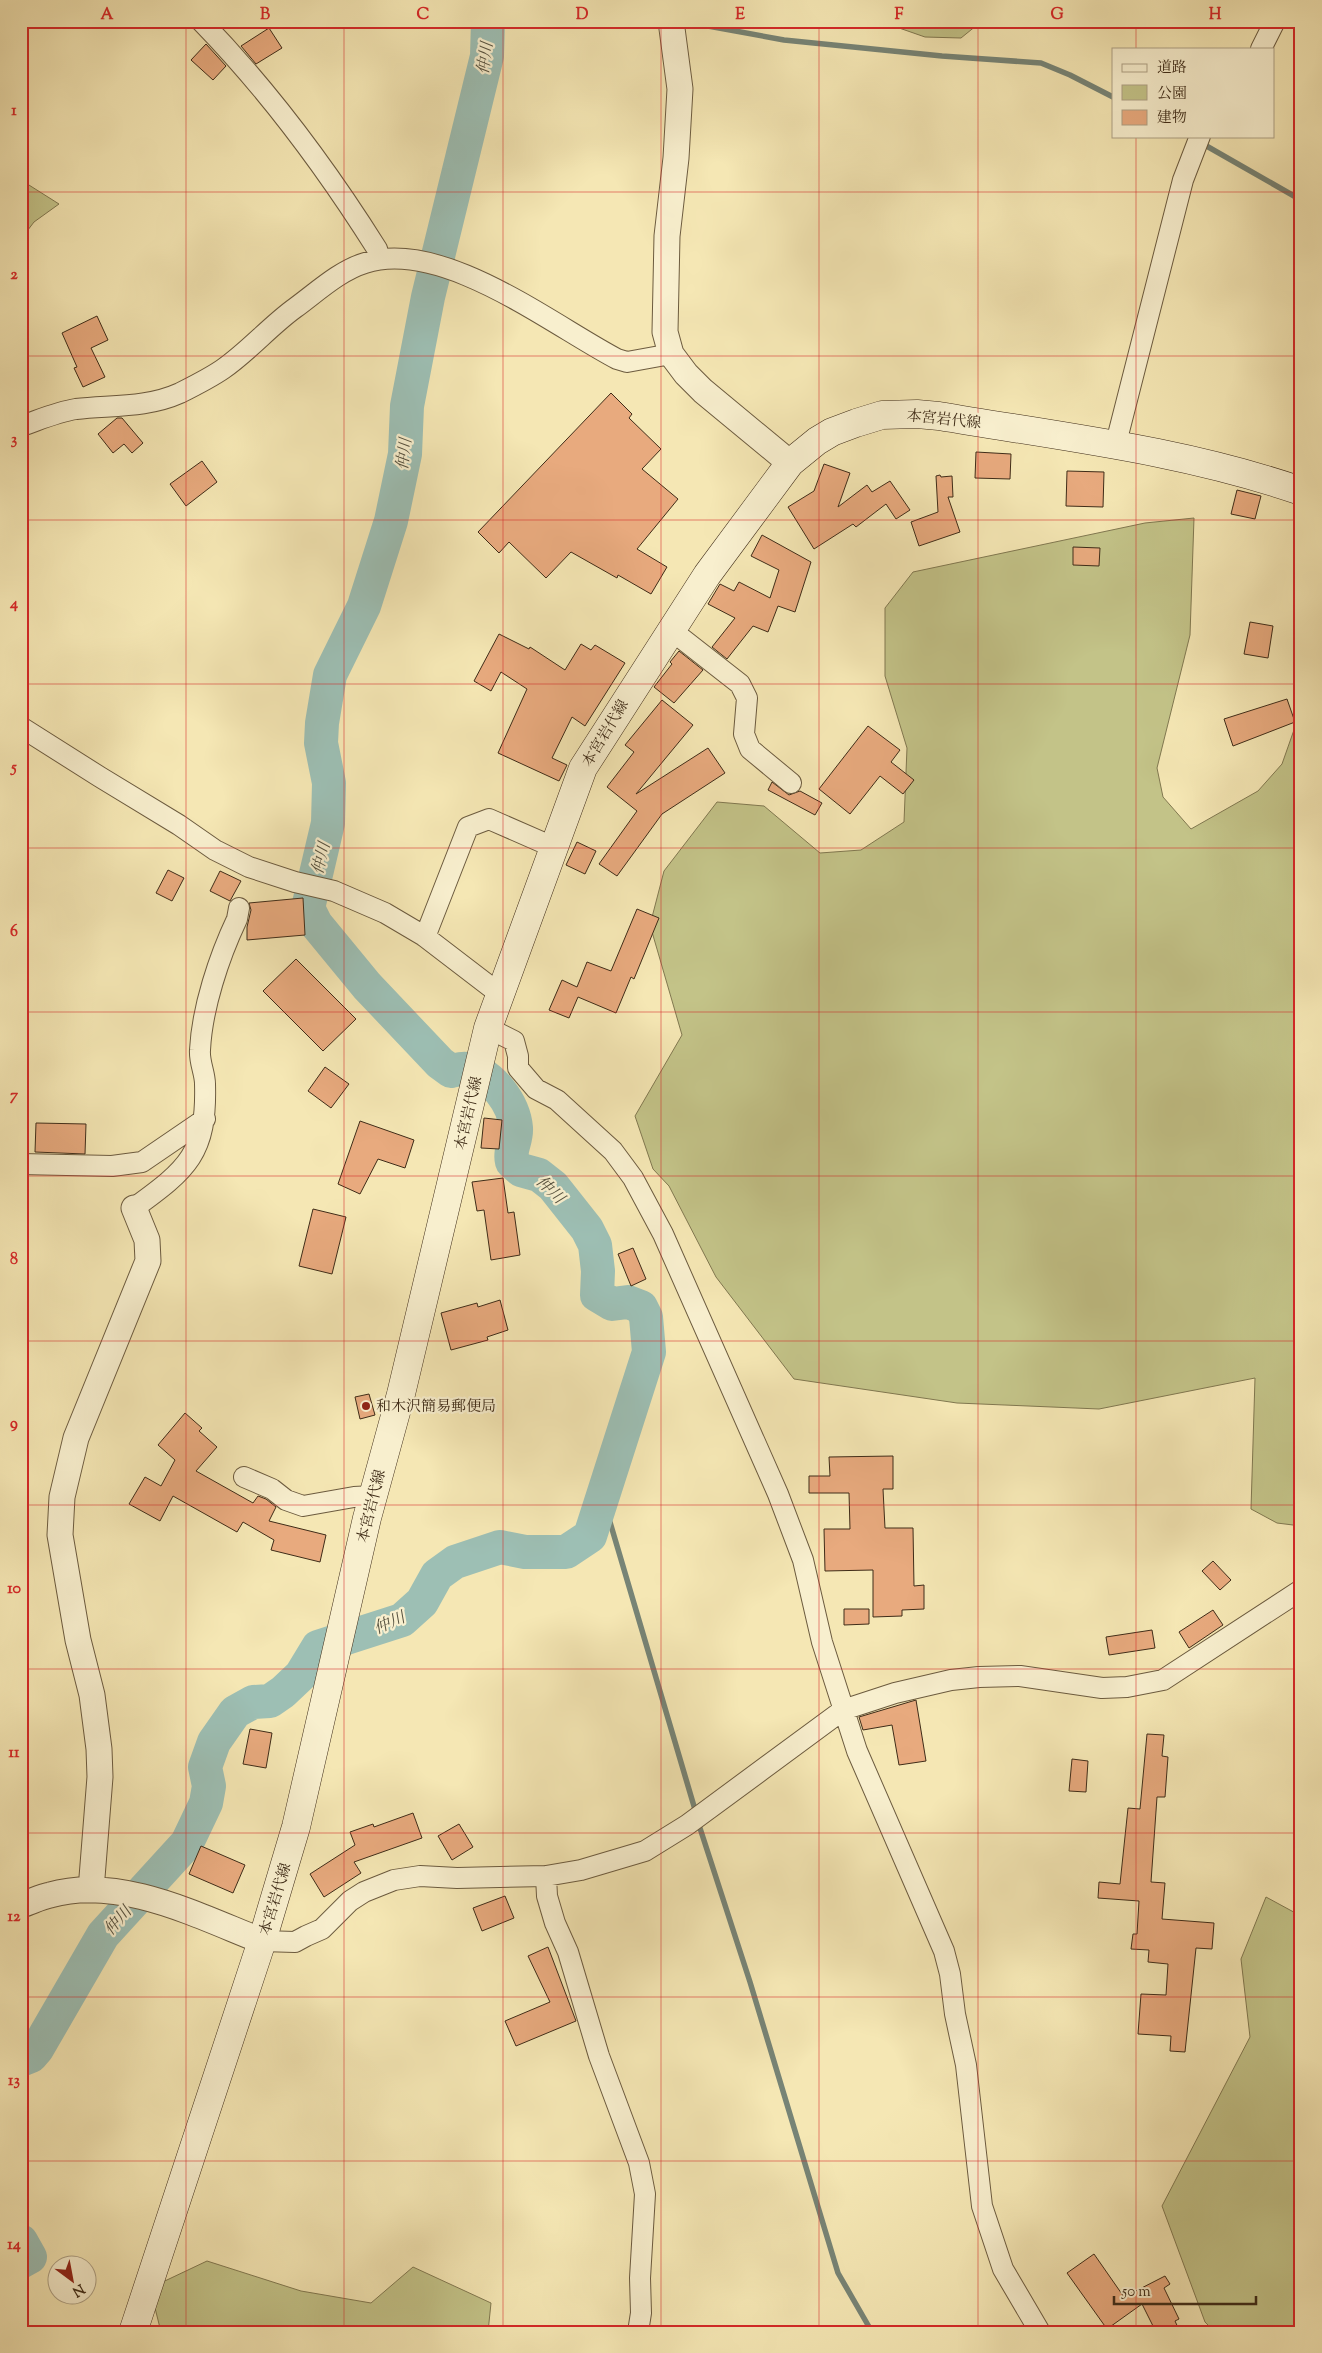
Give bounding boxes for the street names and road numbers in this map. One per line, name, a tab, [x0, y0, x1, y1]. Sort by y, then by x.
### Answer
street label: 本宮岩代線	[905, 406, 982, 435]
street label: 本宮岩代線	[578, 696, 635, 771]
street label: 本宮岩代線	[451, 1074, 488, 1152]
street label: 本宮岩代線	[353, 1467, 392, 1545]
street label: 本宮岩代線	[255, 1860, 297, 1938]

